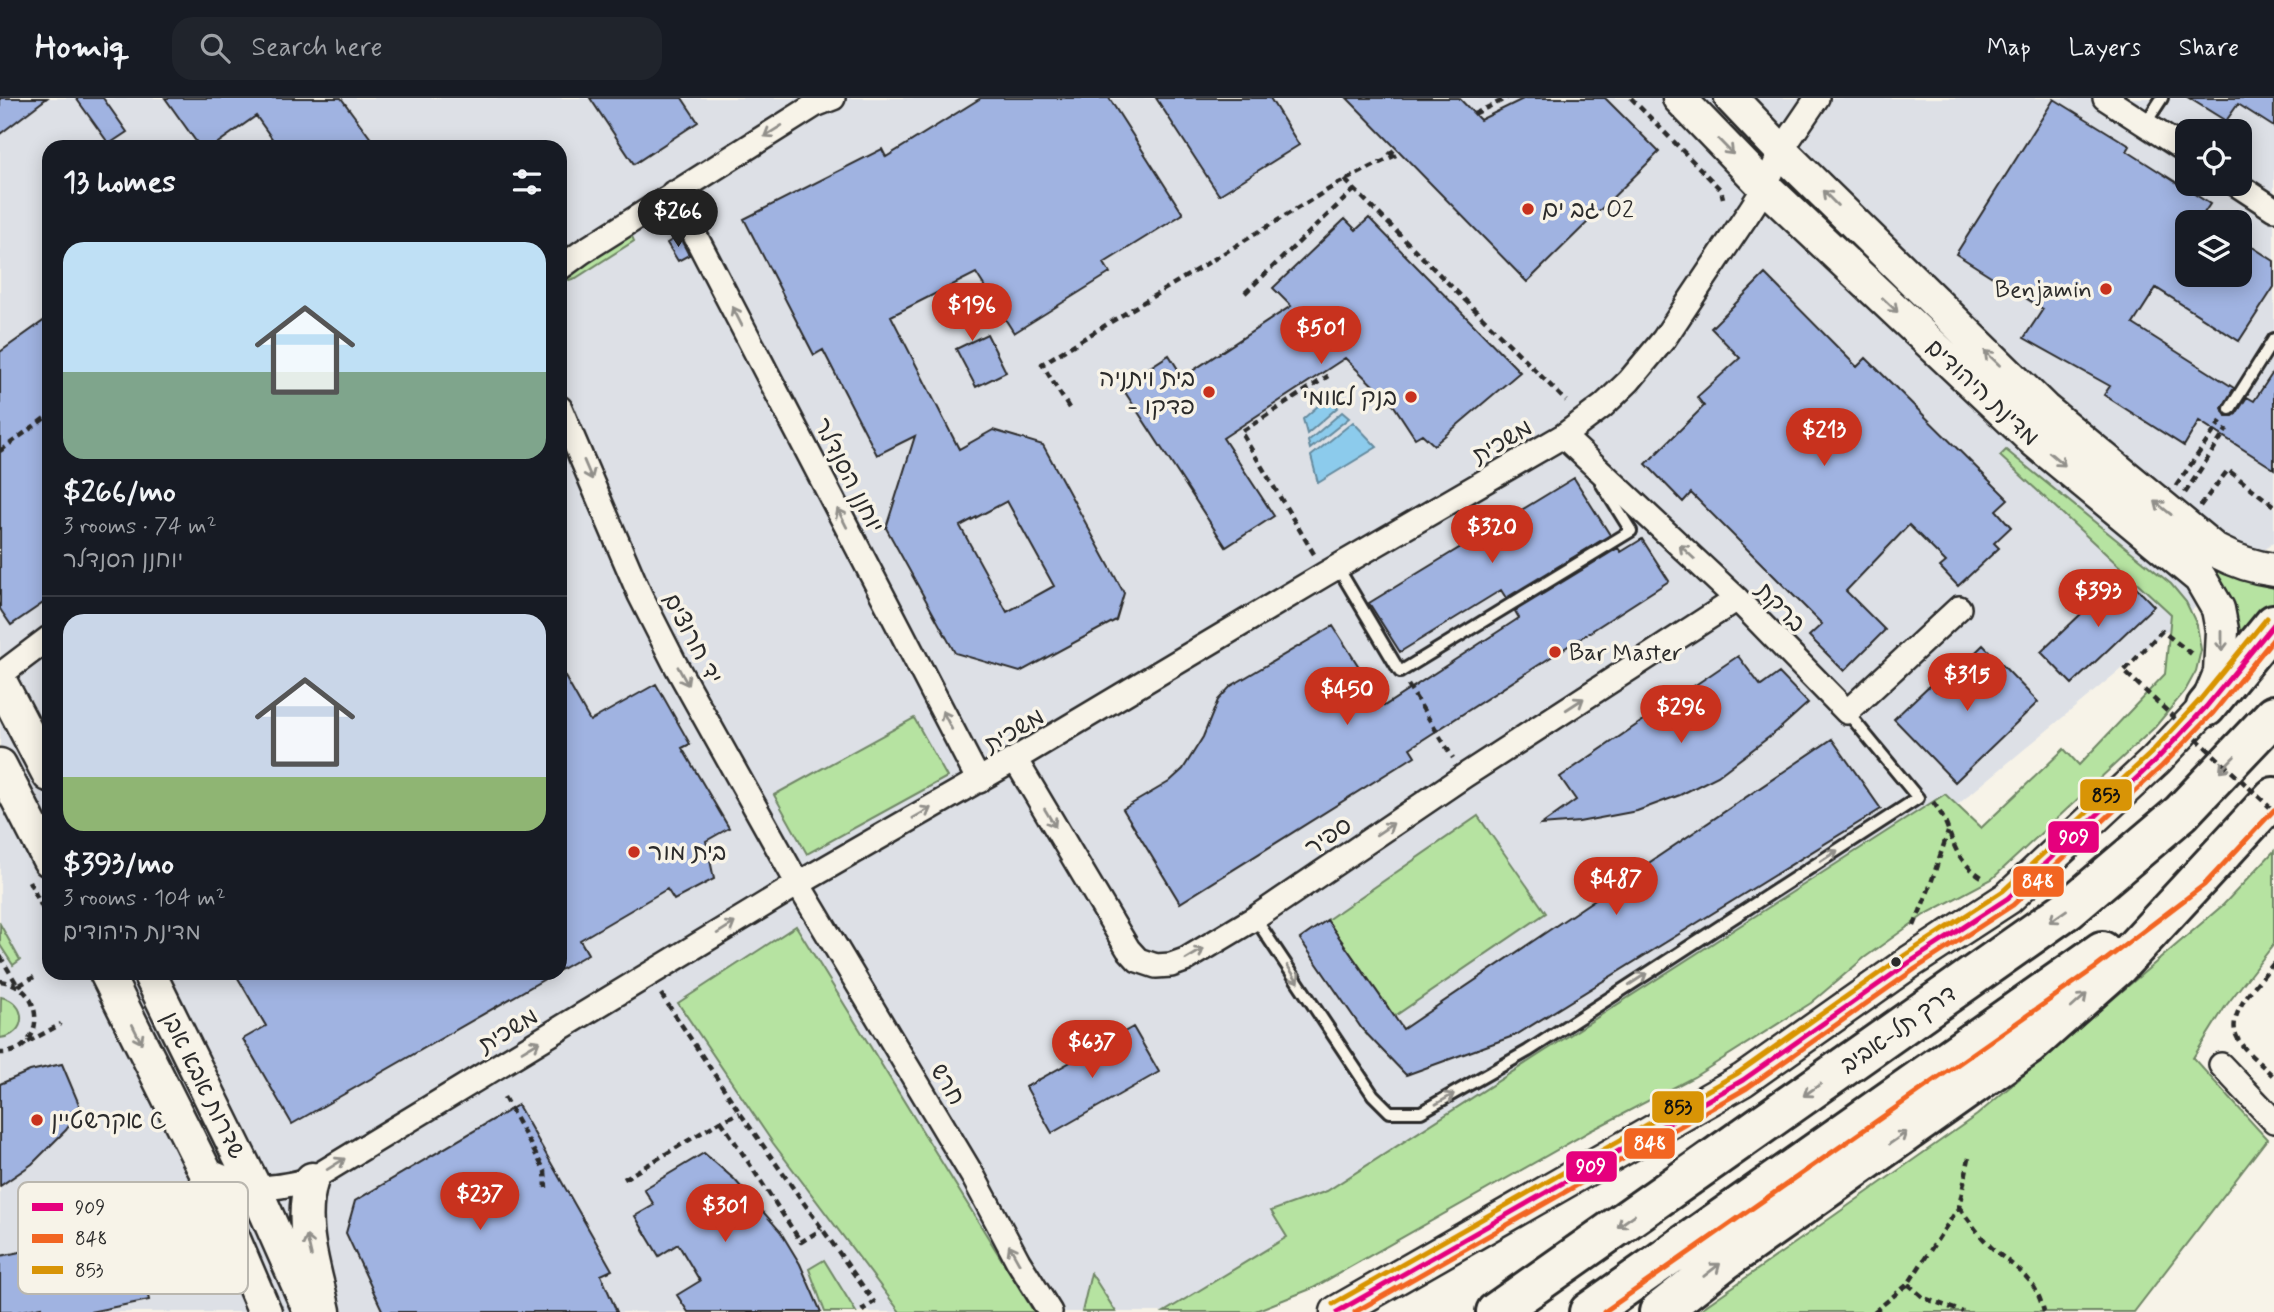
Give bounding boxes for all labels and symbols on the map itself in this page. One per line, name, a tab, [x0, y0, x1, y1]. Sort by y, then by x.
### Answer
one-way arrow	[764, 124, 784, 138]
one-way arrow	[1717, 138, 1734, 155]
pin: $266	[637, 190, 719, 249]
one-way arrow	[1821, 190, 1838, 207]
place label: גב ים O2	[1542, 195, 1634, 226]
marker: גב ים O2	[1520, 201, 1536, 217]
place label: Benjamin	[1995, 275, 2092, 306]
marker: Benjamin	[2098, 281, 2114, 297]
pin: $196	[931, 284, 1013, 343]
one-way arrow	[1881, 296, 1898, 313]
pin: $501	[1280, 306, 1362, 366]
one-way arrow	[730, 307, 744, 327]
street label: מדינת היהודים	[1919, 333, 2045, 454]
one-way arrow	[1983, 350, 2000, 367]
place label: בית ויתניה - פדקו	[1099, 364, 1195, 423]
place label: בנק לאומי	[1302, 383, 1397, 414]
marker: בית ויתניה - פדקו	[1201, 384, 1217, 400]
marker: בנק לאומי	[1403, 389, 1419, 405]
pin: $213	[1783, 408, 1865, 468]
street label: יוחנן הסנדלר	[805, 413, 890, 538]
street label: משכית	[1465, 413, 1538, 473]
one-way arrow	[2047, 452, 2065, 467]
one-way arrow	[582, 459, 595, 480]
one-way arrow	[2154, 500, 2172, 516]
pin: $320	[1451, 505, 1533, 565]
one-way arrow	[835, 508, 849, 529]
one-way arrow	[1679, 544, 1696, 561]
pin: $393	[2057, 570, 2139, 629]
street label: ברקת	[1747, 575, 1811, 640]
street label: יד חרוצים	[655, 588, 729, 690]
one-way arrow	[2215, 629, 2229, 652]
place label: Bar Master	[1569, 638, 1683, 669]
marker: Bar Master	[1547, 644, 1563, 660]
pin: $315	[1926, 654, 2008, 713]
one-way arrow	[676, 666, 690, 686]
pin: $450	[1306, 668, 1388, 727]
pin: $296	[1640, 686, 1722, 745]
one-way arrow	[1565, 696, 1584, 711]
street label: משכית	[977, 702, 1050, 762]
one-way arrow	[940, 710, 954, 731]
one-way arrow	[2219, 755, 2235, 773]
line badge: 853	[2079, 778, 2133, 812]
text: 853	[2092, 784, 2121, 809]
one-way arrow	[911, 806, 932, 819]
one-way arrow	[1044, 808, 1058, 828]
street label: ספיר	[1299, 810, 1358, 864]
line badge: 909	[2047, 820, 2100, 854]
one-way arrow	[1375, 822, 1394, 836]
text: 909	[2059, 826, 2089, 851]
place label: בית מור	[648, 838, 726, 869]
marker: בית מור	[626, 844, 642, 860]
one-way arrow	[1819, 848, 1839, 862]
pin: $487	[1575, 858, 1657, 917]
line badge: 848	[2012, 865, 2065, 898]
text: 848	[2022, 870, 2054, 895]
one-way arrow	[2049, 909, 2068, 923]
one-way arrow	[715, 921, 735, 935]
one-way arrow	[1185, 947, 1205, 961]
unlabelled marker	[1889, 955, 1903, 969]
one-way arrow	[1286, 964, 1300, 984]
one-way arrow	[1628, 972, 1648, 986]
street label: דרך תל-אביב	[1835, 979, 1963, 1082]
one-way arrow	[2070, 993, 2088, 1009]
street label: משכית	[471, 1001, 544, 1062]
street label: שדרות אבא אבן	[154, 1007, 252, 1165]
pin: $637	[1051, 1020, 1133, 1080]
one-way arrow	[130, 1023, 144, 1044]
one-way arrow	[521, 1039, 541, 1053]
street label: חרש	[922, 1058, 971, 1111]
one-way arrow	[1803, 1082, 1822, 1097]
line badge: 853	[1651, 1090, 1705, 1124]
one-way arrow	[1434, 1092, 1454, 1106]
text: 853	[1664, 1096, 1693, 1121]
place label: אקרשטיין C	[51, 1106, 166, 1137]
marker: אקרשטיין C	[29, 1112, 45, 1128]
line badge: 848	[1623, 1127, 1676, 1160]
one-way arrow	[1888, 1131, 1907, 1145]
text: 848	[1634, 1132, 1666, 1157]
line badge: 909	[1565, 1150, 1618, 1183]
text: 909	[1576, 1155, 1606, 1180]
one-way arrow	[326, 1156, 346, 1170]
pin: $237	[439, 1172, 521, 1232]
legend	[18, 1182, 248, 1294]
pin: $301	[684, 1184, 766, 1244]
text: 909	[75, 1196, 105, 1221]
one-way arrow	[1617, 1214, 1636, 1228]
text: 848	[75, 1227, 108, 1252]
one-way arrow	[302, 1235, 315, 1257]
one-way arrow	[1007, 1244, 1020, 1265]
text: 853	[75, 1259, 104, 1284]
one-way arrow	[1703, 1263, 1721, 1278]

